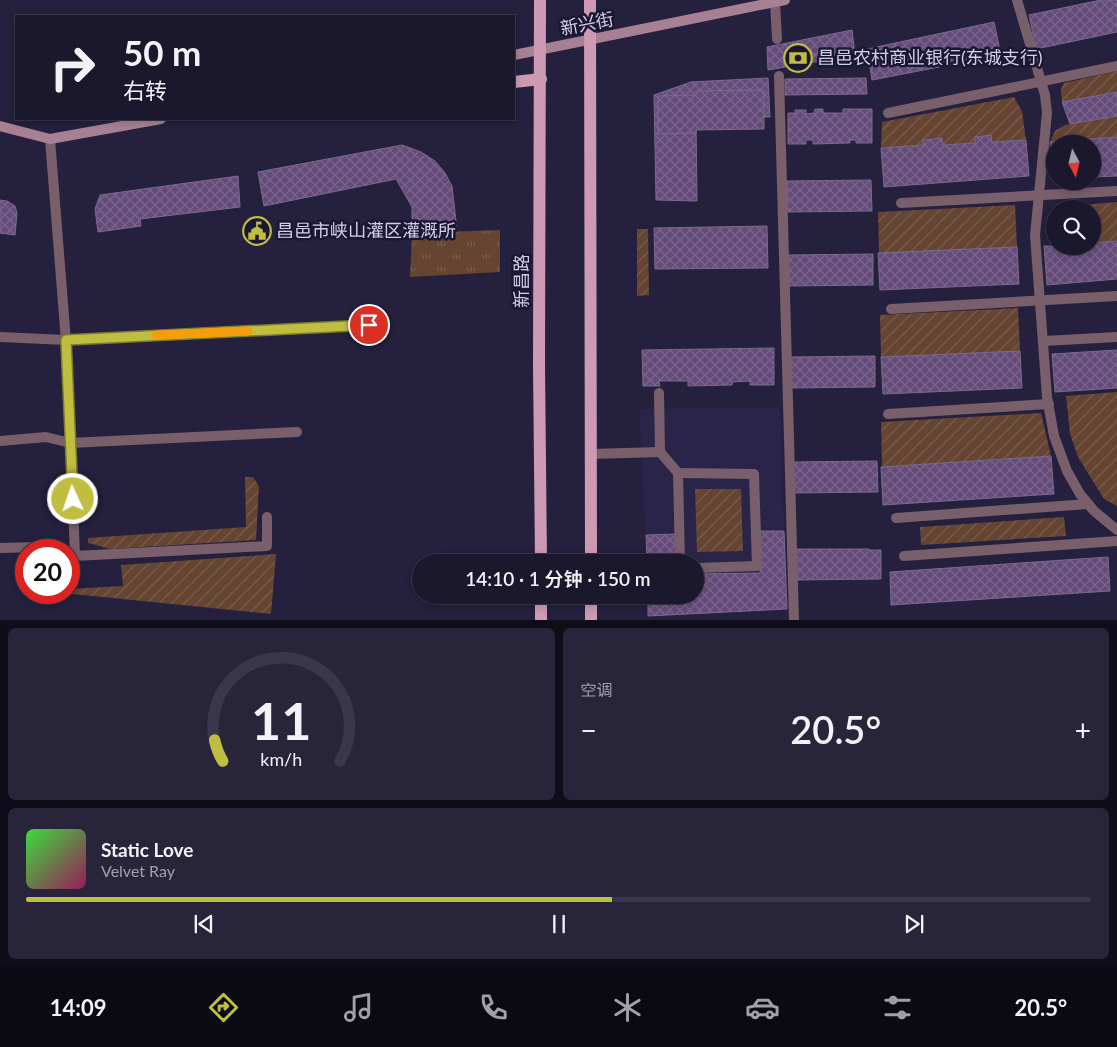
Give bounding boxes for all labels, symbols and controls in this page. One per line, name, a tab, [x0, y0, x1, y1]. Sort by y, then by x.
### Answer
street label: 新兴街	[558, 7, 615, 39]
text: 50 m	[123, 31, 201, 73]
icon: right	[40, 35, 105, 100]
bank icon: 昌邑农村商业银行(东城支行)	[783, 43, 813, 73]
place label: 昌邑农村商业银行(东城支行)	[817, 46, 1043, 68]
text: 右转	[123, 77, 167, 104]
north arrow	[1046, 135, 1101, 190]
map controls	[1046, 135, 1101, 255]
button: search	[1046, 200, 1101, 255]
public building icon: 昌邑市峡山灌区灌溉所	[242, 216, 272, 246]
place label: 昌邑市峡山灌区灌溉所	[276, 219, 456, 241]
street label: 新昌路	[510, 254, 532, 308]
pin	[348, 304, 390, 346]
icon: arrive	[355, 311, 383, 339]
position arrow	[46, 472, 98, 524]
speed limit sign: 20	[15, 539, 80, 604]
text: 14:10 · 1 分钟 · 150 m	[465, 567, 651, 590]
text: 空调	[581, 680, 613, 699]
text: 11	[251, 689, 311, 751]
text: 20.5°	[790, 706, 881, 752]
text: −	[581, 713, 597, 747]
text: +	[1075, 713, 1091, 747]
text: km/h	[260, 748, 302, 770]
text: Static Love	[101, 838, 193, 861]
text: Velvet Ray	[101, 861, 175, 880]
icon: previous	[190, 910, 218, 938]
icon: pause	[545, 910, 573, 938]
icon: next	[900, 910, 928, 938]
icon: directions	[206, 990, 241, 1025]
icon: music	[341, 990, 376, 1025]
icon: phone	[476, 990, 511, 1025]
icon: climate	[610, 990, 645, 1025]
icon: car	[745, 990, 780, 1025]
icon: filters	[880, 990, 915, 1025]
text: 14:09	[50, 994, 107, 1021]
text: 20.5°	[1014, 994, 1067, 1021]

